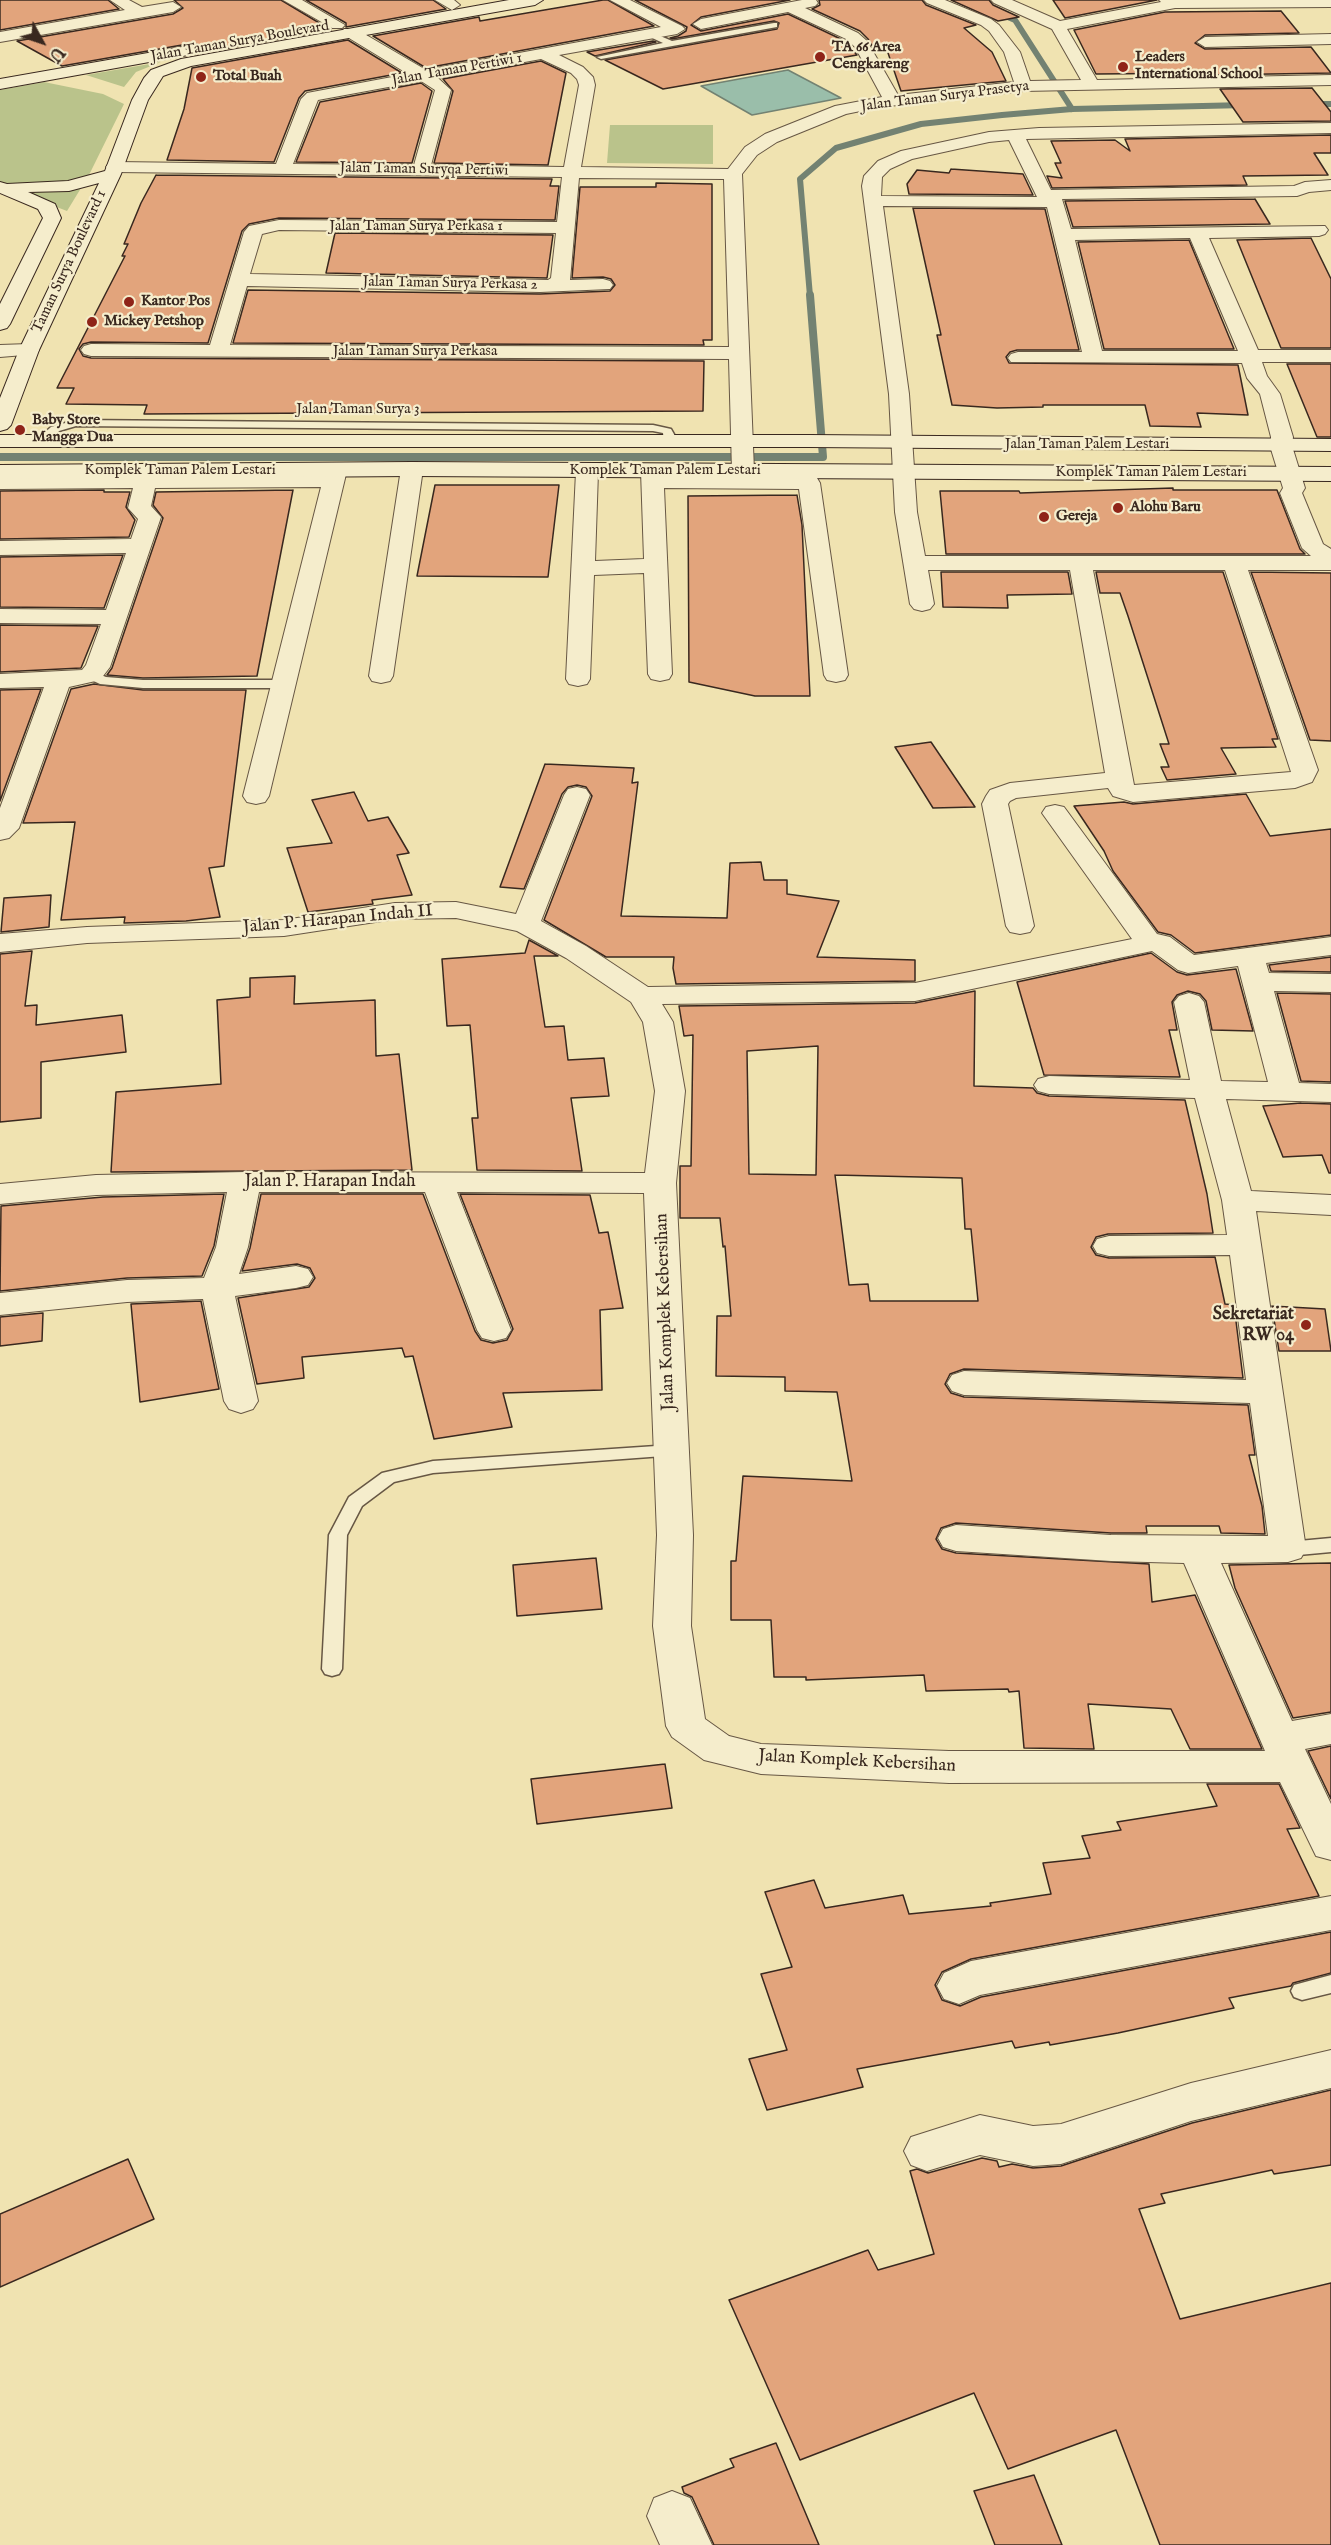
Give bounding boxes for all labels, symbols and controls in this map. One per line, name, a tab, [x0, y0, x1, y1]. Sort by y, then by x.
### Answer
north arrow	[12, 12, 72, 72]
street label: Jalan Taman Surya Boulevard	[149, 17, 331, 67]
place label: TA 66 Area Cengkareng	[832, 39, 909, 74]
text: U	[44, 42, 68, 65]
place label: Leaders International School	[1135, 49, 1263, 84]
street label: Jalan Taman Pertiwi 1	[390, 50, 524, 90]
marker: TA 66 Area Cengkareng	[813, 50, 827, 64]
marker: Leaders International School	[1116, 60, 1130, 74]
place label: Total Buah	[213, 68, 282, 86]
marker: Total Buah	[194, 70, 208, 84]
street label: Jalan Taman Surya Prasetya	[860, 78, 1030, 116]
street label: Jalan Taman Suryqa Pertiwi	[339, 160, 509, 180]
street label: Taman Surya Boulevard 1	[29, 188, 111, 336]
street label: Jalan Taman Surya Perkasa 1	[329, 218, 503, 236]
street label: Jalan Taman Surya Perkasa 2	[362, 273, 538, 295]
place label: Kantor Pos	[141, 293, 210, 311]
marker: Kantor Pos	[122, 295, 136, 309]
place label: Mickey Petshop	[104, 313, 204, 331]
marker: Mickey Petshop	[85, 315, 99, 329]
street label: Jalan Taman Surya Perkasa	[333, 343, 497, 361]
street label: Jalan Taman Surya 3	[296, 401, 420, 419]
place label: Baby Store Mangga Dua	[32, 412, 113, 447]
marker: Baby Store Mangga Dua	[13, 423, 27, 437]
street label: Jalan Taman Palem Lestari	[1005, 436, 1169, 454]
street label: Komplek Taman Palem Lestari	[84, 462, 276, 480]
street label: Komplek Taman Palem Lestari	[569, 462, 761, 480]
street label: Komplek Taman Palem Lestari	[1055, 464, 1247, 482]
place label: Alohu Baru	[1130, 499, 1201, 517]
marker: Alohu Baru	[1111, 501, 1125, 515]
place label: Gereja	[1056, 508, 1097, 526]
marker: Gereja	[1037, 510, 1051, 524]
street label: Jalan P. Harapan Indah II	[242, 901, 434, 939]
street label: Jalan P. Harapan Indah	[244, 1171, 416, 1193]
street label: Jalan Komplek Kebersihan	[652, 1213, 680, 1411]
place label: Sekretariat RW 04	[1213, 1304, 1294, 1346]
marker: Sekretariat RW 04	[1299, 1318, 1313, 1332]
street label: Jalan Komplek Kebersihan	[758, 1746, 956, 1778]

